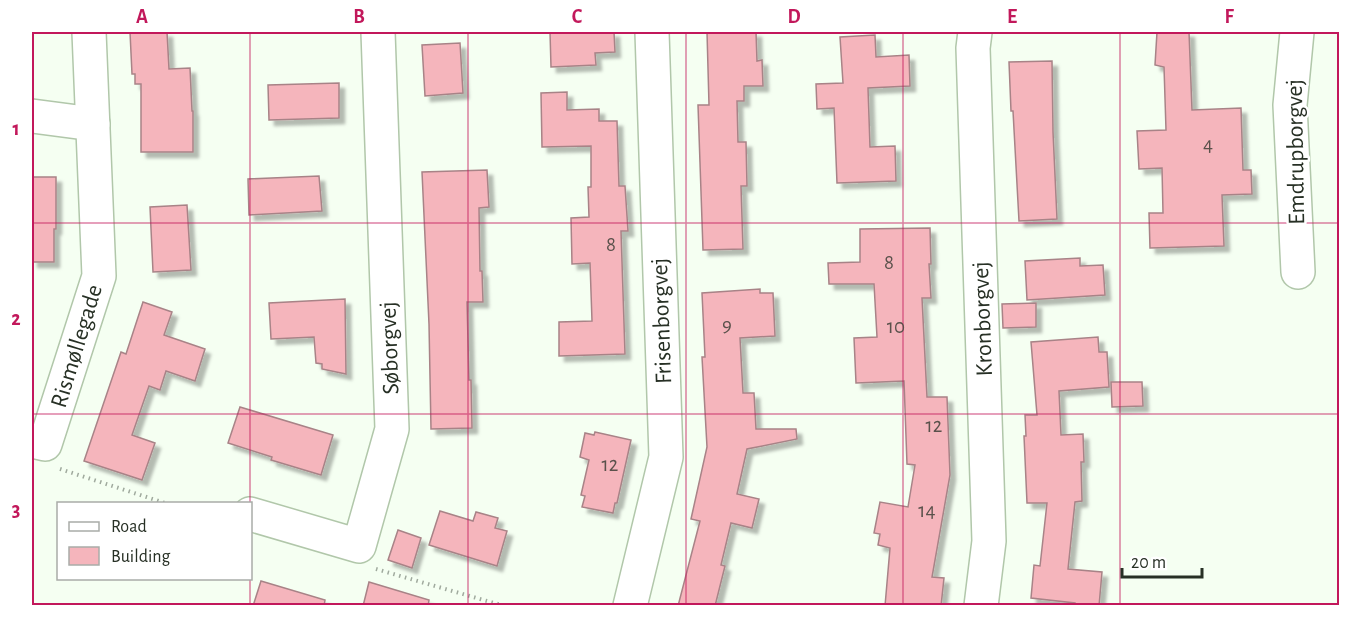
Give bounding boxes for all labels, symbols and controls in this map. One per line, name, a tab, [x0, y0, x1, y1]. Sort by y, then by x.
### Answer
text: A	[136, 7, 148, 27]
text: B	[353, 7, 365, 27]
text: C	[572, 7, 583, 27]
text: D	[787, 7, 801, 27]
text: E	[1007, 7, 1017, 27]
text: F	[1224, 7, 1234, 27]
street label: Emdrupborgvej	[1283, 79, 1309, 225]
text: 1	[12, 119, 20, 139]
house number: 4	[1203, 134, 1213, 155]
house number: 8	[606, 234, 616, 255]
house number: 8	[884, 252, 894, 273]
street label: Frisenborgvej	[648, 258, 676, 384]
street label: Kronborgvej	[969, 261, 997, 377]
street label: Rismøllegade	[47, 282, 107, 411]
street label: Søborgvej	[376, 301, 404, 395]
text: 2	[11, 309, 21, 329]
house number: 9	[722, 314, 732, 335]
house number: 10	[887, 316, 905, 337]
house number: 12	[926, 415, 942, 436]
house number: 12	[602, 454, 618, 475]
text: 3	[12, 500, 20, 520]
house number: 14	[918, 500, 936, 521]
legend	[57, 502, 252, 580]
text: Road	[111, 518, 147, 536]
scale bar	[1122, 541, 1202, 579]
text: Building	[111, 548, 171, 566]
text: 20 m	[1131, 554, 1166, 572]

